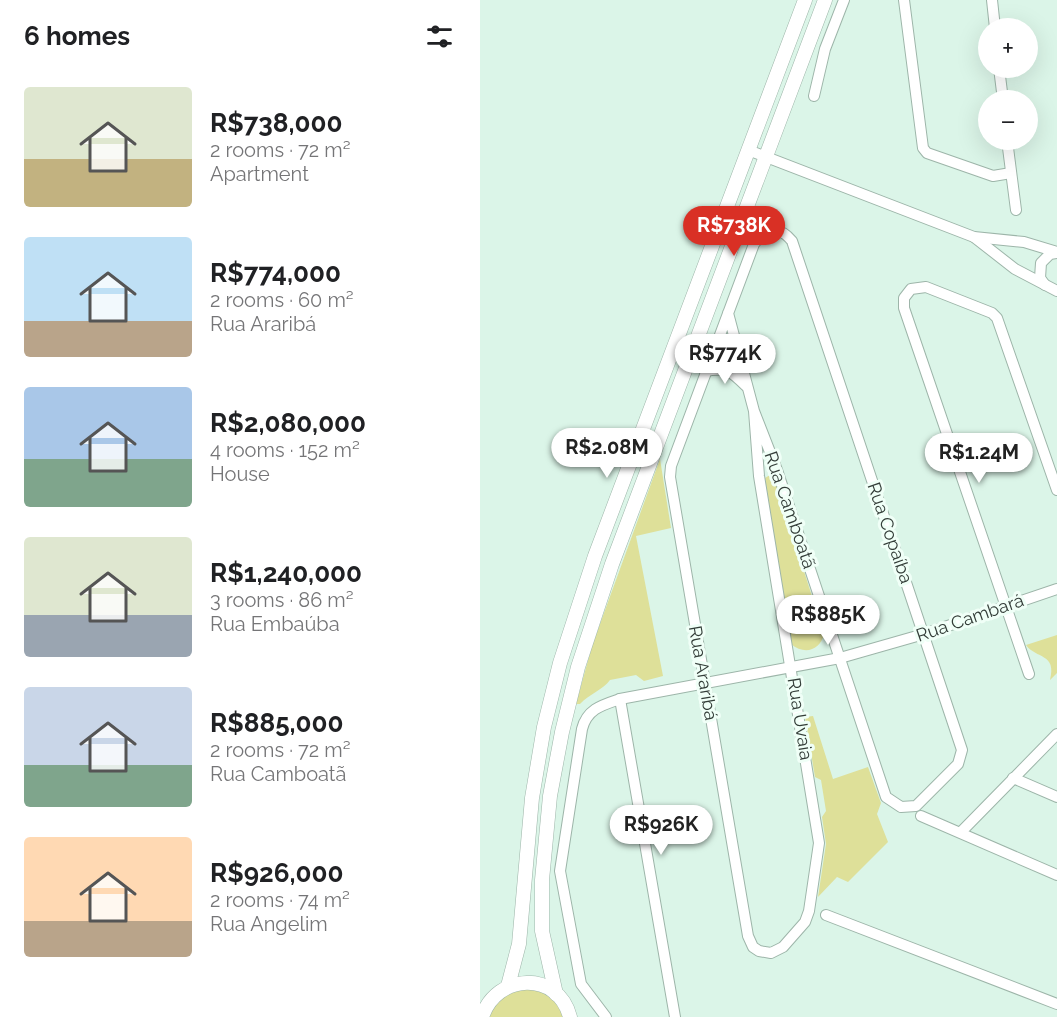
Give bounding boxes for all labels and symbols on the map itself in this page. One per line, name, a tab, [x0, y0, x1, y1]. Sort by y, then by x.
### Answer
pin: R$738K	[685, 206, 783, 257]
pin: R$774K	[676, 334, 774, 385]
pin: R$2.08M	[552, 428, 662, 479]
pin: R$1.24M	[924, 433, 1034, 484]
street label: Rua Camboatã	[761, 448, 820, 571]
street label: Rua Copaíba	[863, 480, 918, 586]
street label: Rua Cambará	[913, 589, 1026, 646]
pin: R$885K	[779, 595, 877, 646]
street label: Rua Araribá	[685, 624, 722, 722]
street label: Rua Uvaia	[784, 676, 817, 762]
pin: R$926K	[612, 805, 710, 856]

